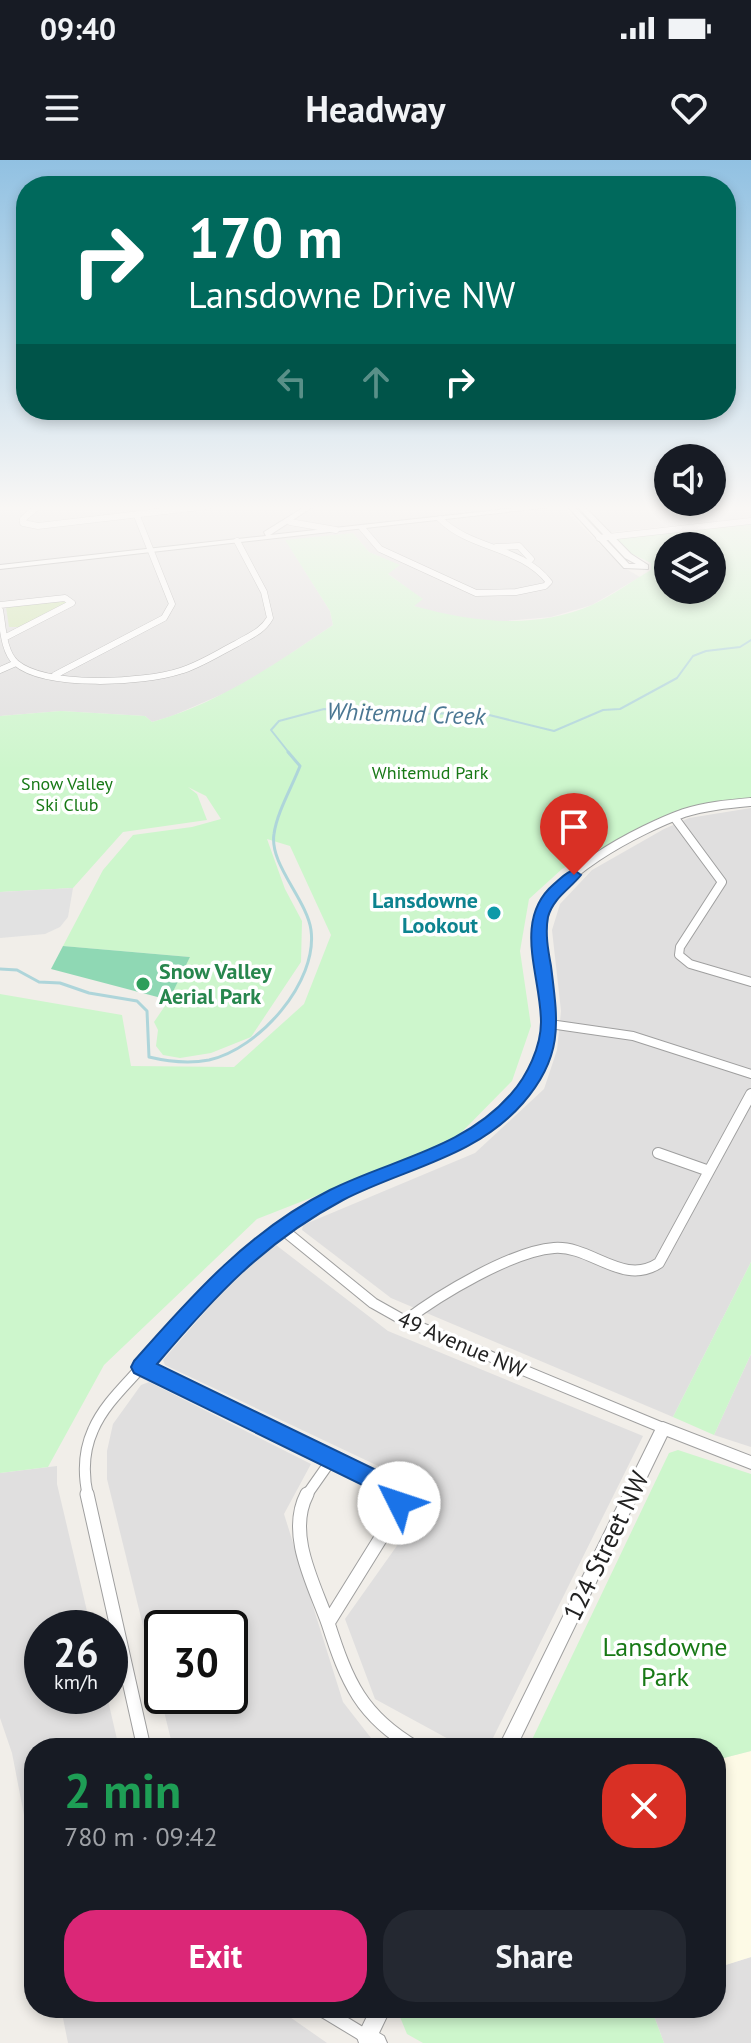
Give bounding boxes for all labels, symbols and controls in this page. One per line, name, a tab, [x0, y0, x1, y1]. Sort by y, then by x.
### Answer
text: 09:40	[40, 9, 116, 48]
text: Headway	[305, 85, 446, 132]
icon: menu	[40, 86, 84, 130]
icon: heart	[667, 86, 711, 130]
text: 170 m	[188, 201, 343, 273]
icon: right	[56, 208, 160, 312]
text: Lansdowne Drive NW	[188, 271, 515, 318]
icon: left	[270, 360, 314, 404]
icon: ahead	[354, 360, 398, 404]
icon: right	[438, 360, 482, 404]
map controls	[654, 444, 726, 604]
button: sound	[654, 444, 726, 516]
button: layers	[654, 532, 726, 604]
water label: Whitemud Creek	[326, 695, 487, 732]
park label: Whitemud Park	[372, 761, 489, 784]
park label: Snow Valley Ski Club	[21, 772, 114, 816]
pin	[540, 793, 608, 875]
icon: arrive	[552, 805, 596, 849]
place label: Lansdowne Lookout	[372, 886, 478, 939]
marker: Lansdowne Lookout	[485, 904, 503, 922]
place label: Snow Valley Aerial Park	[159, 957, 272, 1010]
marker: Snow Valley Aerial Park	[134, 975, 152, 993]
street label: 49 Avenue NW	[394, 1304, 531, 1384]
position arrow	[357, 1461, 441, 1545]
street label: 124 Street NW	[555, 1465, 656, 1626]
speed limit sign: 30	[144, 1610, 248, 1714]
text: 26	[53, 1626, 99, 1678]
park label: Lansdowne Park	[602, 1630, 728, 1693]
text: km/h	[54, 1669, 98, 1695]
text: 2 min	[64, 1759, 181, 1821]
button: close	[602, 1764, 686, 1848]
text: 780 m · 09:42	[64, 1820, 218, 1853]
button: Exit	[64, 1910, 367, 2002]
button: Share	[383, 1910, 686, 2002]

